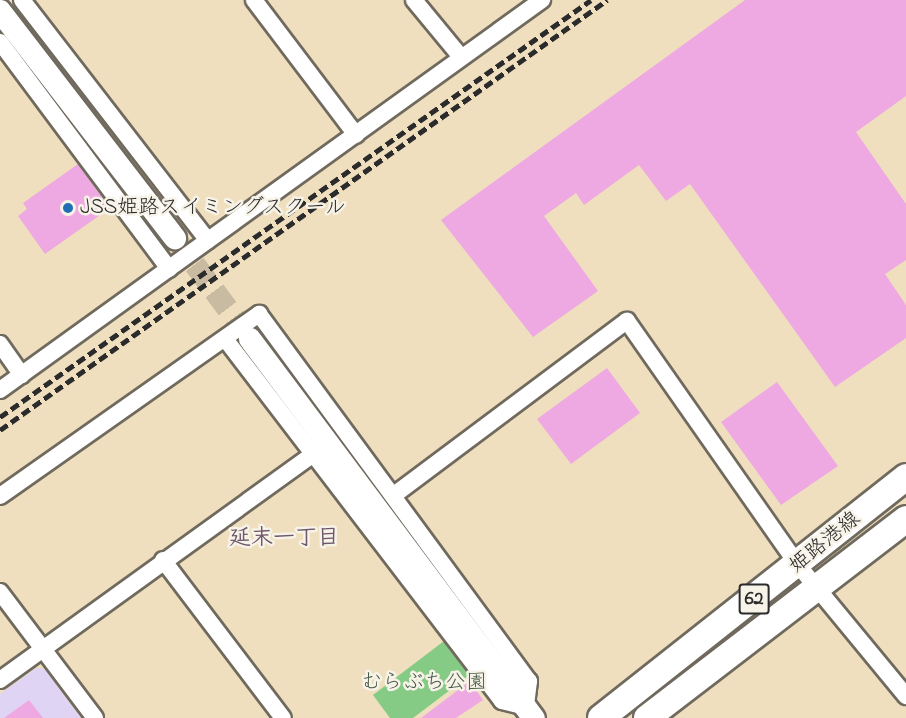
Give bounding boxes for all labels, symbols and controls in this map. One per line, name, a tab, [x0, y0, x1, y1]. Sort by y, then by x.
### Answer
place label: JSS姫路スイミングスクール	[80, 195, 348, 221]
marker: JSS姫路スイミングスクール	[61, 201, 75, 215]
street label: 姫路港線	[784, 507, 866, 579]
district label: 延末一丁目	[229, 527, 339, 553]
road number: 62	[738, 582, 771, 616]
park label: むらぶち公園	[361, 670, 487, 696]

